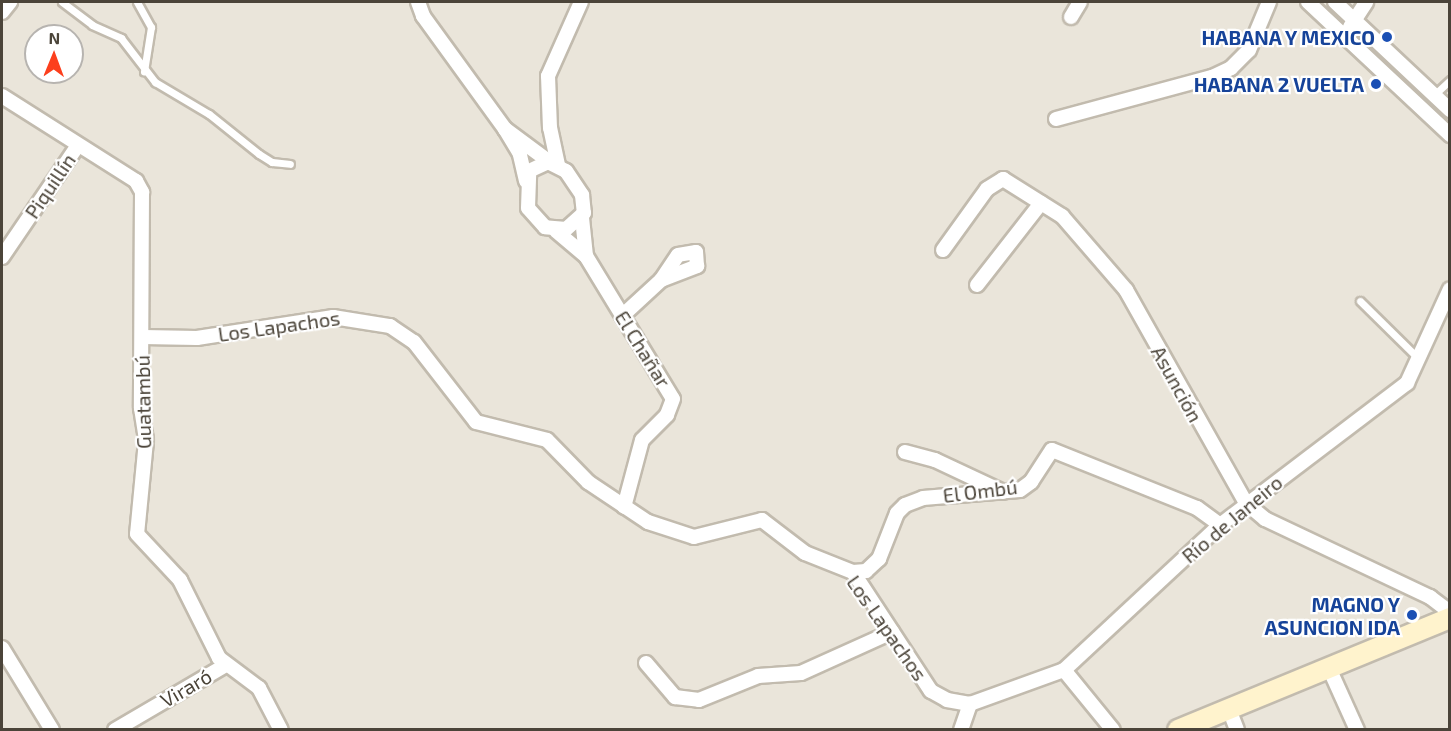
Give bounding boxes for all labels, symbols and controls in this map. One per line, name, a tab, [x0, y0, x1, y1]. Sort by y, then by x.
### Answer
north arrow	[24, 24, 84, 84]
place label: HABANA Y MEXICO	[1200, 25, 1375, 49]
text: N	[48, 28, 60, 47]
marker: HABANA Y MEXICO	[1380, 30, 1394, 44]
place label: HABANA 2 VUELTA	[1193, 72, 1364, 96]
marker: HABANA 2 VUELTA	[1369, 77, 1383, 91]
street label: Piquillín	[20, 149, 80, 223]
street label: Los Lapachos	[216, 306, 342, 346]
street label: El Chañar	[610, 306, 676, 392]
street label: Asunción	[1146, 342, 1208, 426]
street label: Guatambú	[130, 355, 156, 449]
street label: Río de Janeiro	[1177, 470, 1287, 568]
street label: El Ombú	[941, 475, 1019, 507]
street label: Los Lapachos	[842, 571, 932, 685]
place label: MAGNO Y ASUNCION IDA	[1265, 592, 1400, 639]
marker: MAGNO Y ASUNCION IDA	[1405, 608, 1419, 622]
street label: Viraró	[156, 664, 216, 712]

